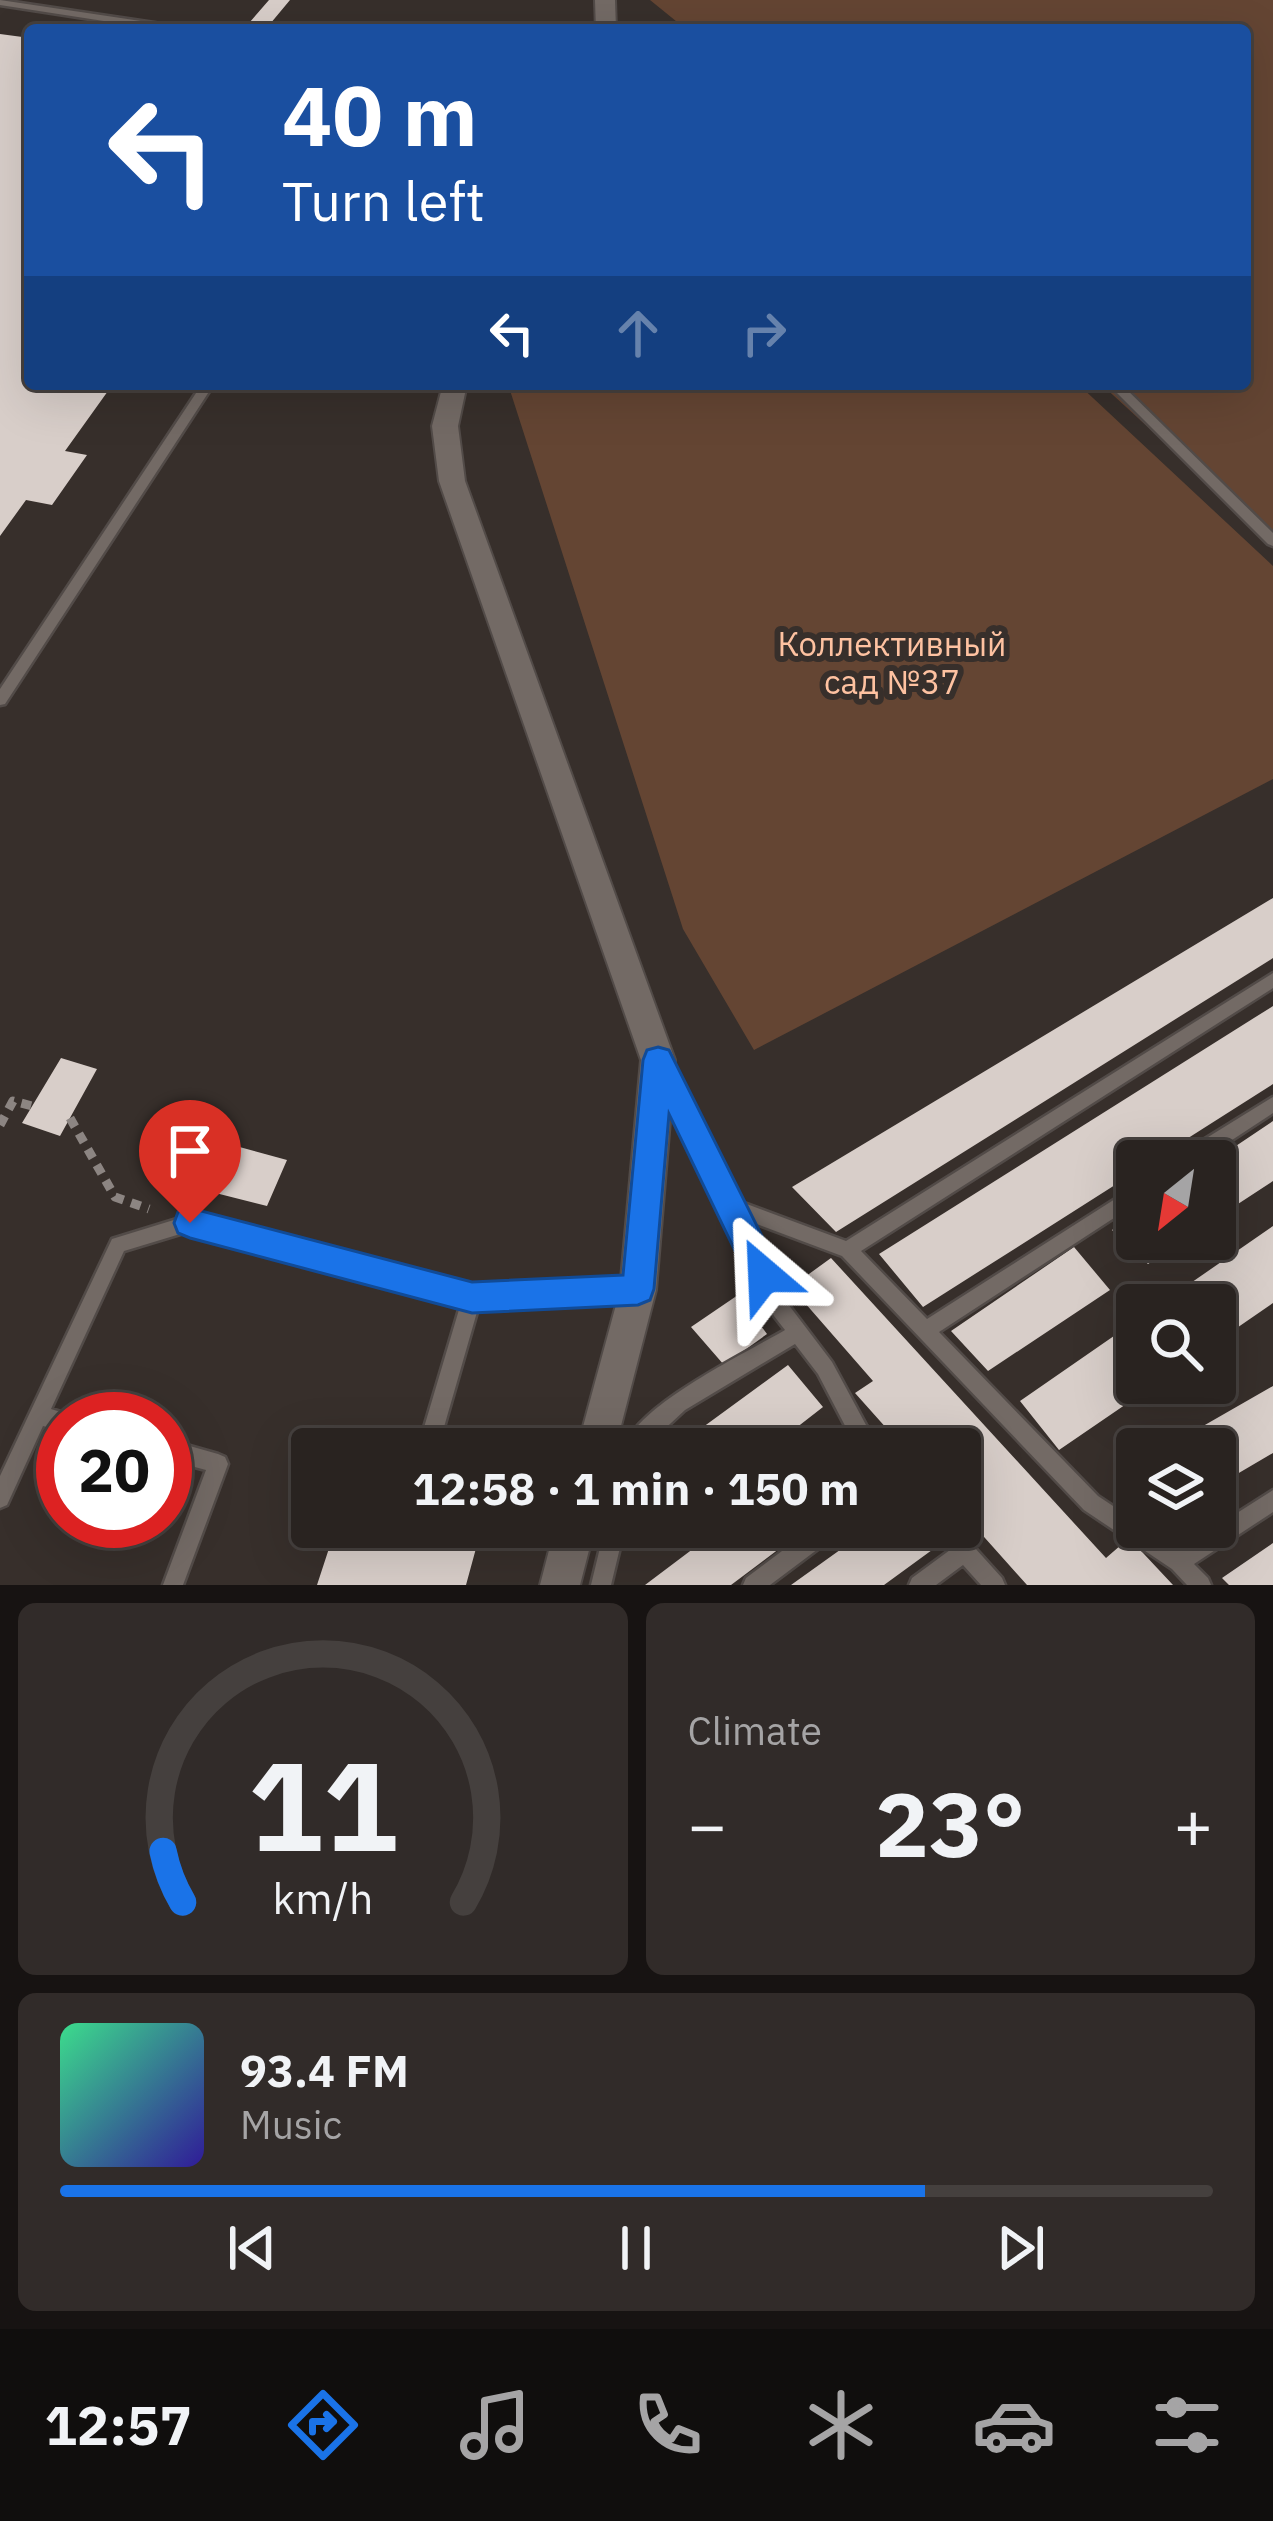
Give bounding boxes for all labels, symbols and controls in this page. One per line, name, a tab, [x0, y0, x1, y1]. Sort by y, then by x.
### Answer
text: 40 m	[282, 60, 478, 169]
icon: left	[84, 72, 240, 228]
text: Turn left	[282, 166, 485, 236]
icon: left	[479, 300, 545, 366]
icon: ahead	[605, 300, 671, 366]
icon: right	[731, 300, 797, 366]
park label: Коллективный сад №37	[777, 622, 1007, 703]
pin	[139, 1100, 241, 1223]
icon: arrive	[157, 1118, 223, 1184]
north arrow	[1116, 1140, 1236, 1260]
map controls	[1116, 1140, 1236, 1548]
position arrow	[701, 1212, 827, 1338]
button: search	[1116, 1284, 1236, 1404]
speed limit sign: 20	[36, 1392, 192, 1548]
button: layers	[1116, 1428, 1236, 1548]
text: 12:58 · 1 min · 150 m	[413, 1459, 859, 1517]
text: Climate	[688, 1705, 822, 1756]
text: 11	[248, 1723, 398, 1885]
text: 23°	[875, 1765, 1025, 1882]
text: −	[688, 1781, 727, 1867]
text: +	[1173, 1781, 1213, 1867]
text: km/h	[272, 1870, 373, 1926]
text: 93.4 FM	[240, 2041, 409, 2099]
text: Music	[240, 2099, 342, 2150]
icon: previous	[219, 2215, 285, 2281]
icon: pause	[603, 2215, 669, 2281]
icon: next	[988, 2215, 1054, 2281]
icon: directions	[281, 2383, 365, 2467]
icon: music	[453, 2383, 537, 2467]
icon: phone	[626, 2383, 710, 2467]
icon: climate	[799, 2383, 883, 2467]
icon: car	[972, 2383, 1056, 2467]
icon: filters	[1145, 2383, 1229, 2467]
text: 12:57	[44, 2390, 192, 2460]

